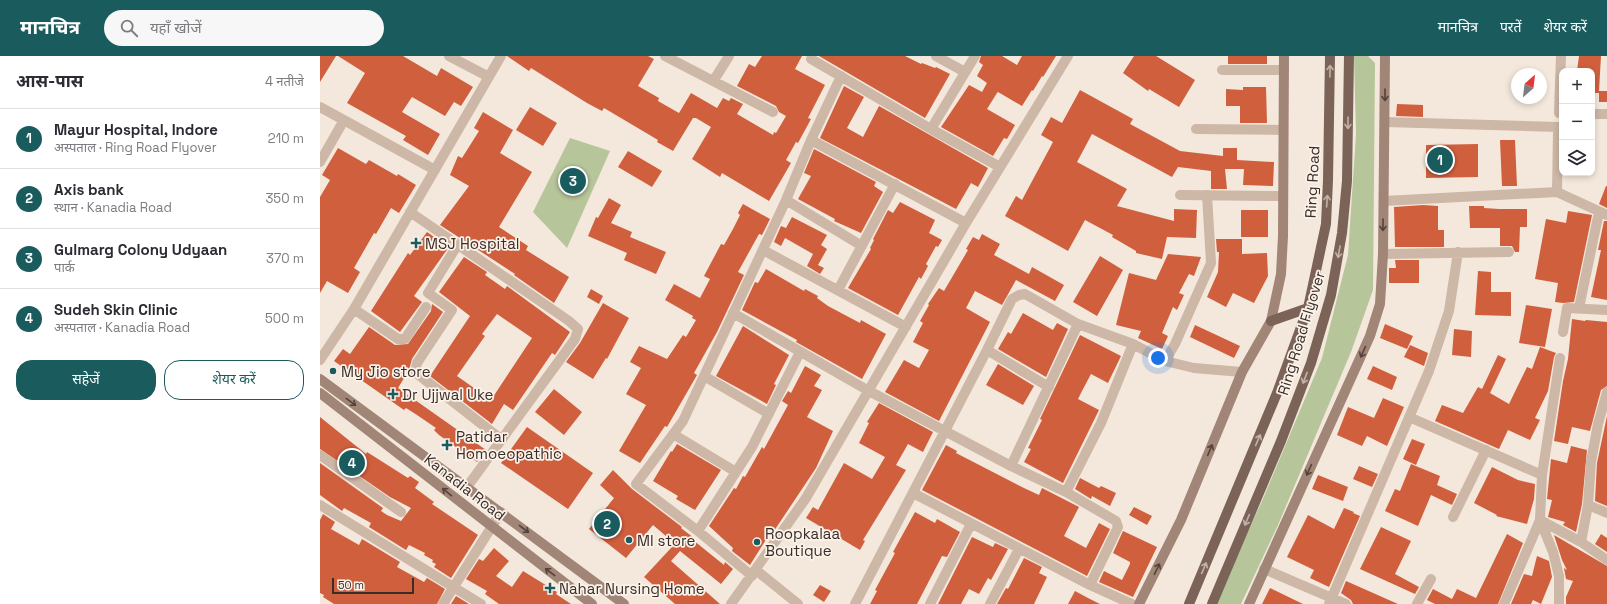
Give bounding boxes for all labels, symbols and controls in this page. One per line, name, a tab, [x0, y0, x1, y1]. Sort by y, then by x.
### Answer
search box	[104, 10, 384, 46]
text: मानचित्र	[20, 15, 80, 40]
icon: search	[118, 17, 140, 39]
text: यहाँ खोजें	[150, 18, 202, 37]
text: मानचित्र	[1438, 18, 1478, 36]
text: परतें	[1500, 18, 1522, 36]
text: शेयर करें	[1544, 18, 1587, 36]
one-way arrow	[1326, 65, 1333, 78]
north arrow	[1511, 68, 1547, 104]
map controls	[1559, 68, 1595, 176]
button: +	[1559, 68, 1595, 104]
text: आस-पास	[16, 70, 83, 92]
text: 4 नतीजे	[265, 73, 304, 90]
one-way arrow	[1381, 88, 1389, 101]
button: −	[1559, 104, 1595, 140]
one-way arrow	[1344, 116, 1352, 129]
text: Mayur Hospital, Indore	[54, 120, 218, 139]
text: 1	[26, 130, 32, 147]
text: 210 m	[268, 130, 304, 147]
text: अस्पताल · Ring Road Flyover	[54, 139, 217, 156]
button: layers	[1559, 140, 1595, 176]
street label: Ring Road	[1301, 145, 1323, 219]
pin: 1	[1427, 145, 1453, 175]
pin: 3	[560, 166, 586, 196]
text: Axis bank	[54, 180, 124, 199]
text: 2	[25, 190, 33, 207]
text: 350 m	[266, 190, 304, 207]
one-way arrow	[1324, 195, 1331, 208]
text: स्थान · Kanadia Road	[54, 199, 172, 216]
one-way arrow	[1380, 218, 1387, 231]
place label: MSJ Hospital	[425, 234, 519, 253]
marker: MSJ Hospital	[410, 237, 422, 249]
text: Gulmarg Colony Udyaan	[54, 240, 227, 259]
one-way arrow	[1335, 246, 1343, 259]
text: 3	[25, 250, 33, 267]
text: 370 m	[266, 250, 304, 267]
text: पार्क	[54, 259, 75, 276]
street label: Ring Road Flyover	[1273, 268, 1329, 397]
text: Sudeh Skin Clinic	[54, 300, 178, 319]
text: 4	[25, 310, 33, 327]
text: 500 m	[265, 310, 304, 327]
text: अस्पताल · Kanadia Road	[54, 319, 190, 336]
one-way arrow	[1358, 345, 1366, 357]
your location	[1148, 348, 1168, 368]
button: सहेजें	[16, 360, 156, 400]
button: शेयर करें	[164, 360, 304, 400]
place label: My Jio store	[341, 362, 431, 381]
marker: My Jio store	[328, 366, 338, 376]
one-way arrow	[1301, 371, 1309, 383]
place label: Dr Ujjwal Uke	[402, 385, 494, 404]
marker: Dr Ujjwal Uke	[387, 388, 399, 400]
one-way arrow	[346, 398, 357, 406]
place label: Patidar Homoeopathic	[456, 427, 562, 463]
one-way arrow	[1255, 434, 1262, 446]
marker: Patidar Homoeopathic	[441, 439, 453, 451]
one-way arrow	[1206, 445, 1214, 457]
pin: 4	[339, 448, 365, 478]
street label: Kanadia Road	[421, 449, 509, 525]
one-way arrow	[1305, 464, 1312, 476]
one-way arrow	[442, 488, 453, 497]
pin: 2	[594, 509, 620, 539]
one-way arrow	[1243, 513, 1251, 525]
place label: Roopkalaa Boutique	[765, 524, 840, 560]
one-way arrow	[518, 525, 529, 533]
place label: MI store	[637, 531, 696, 550]
marker: MI store	[624, 535, 634, 545]
marker: Roopkalaa Boutique	[752, 537, 762, 547]
one-way arrow	[1200, 562, 1208, 574]
one-way arrow	[1154, 563, 1161, 575]
one-way arrow	[545, 568, 556, 576]
scale bar	[332, 576, 414, 595]
text: 50 m	[338, 578, 364, 592]
place label: Nahar Nursing Home	[559, 579, 705, 598]
marker: Nahar Nursing Home	[544, 582, 556, 594]

